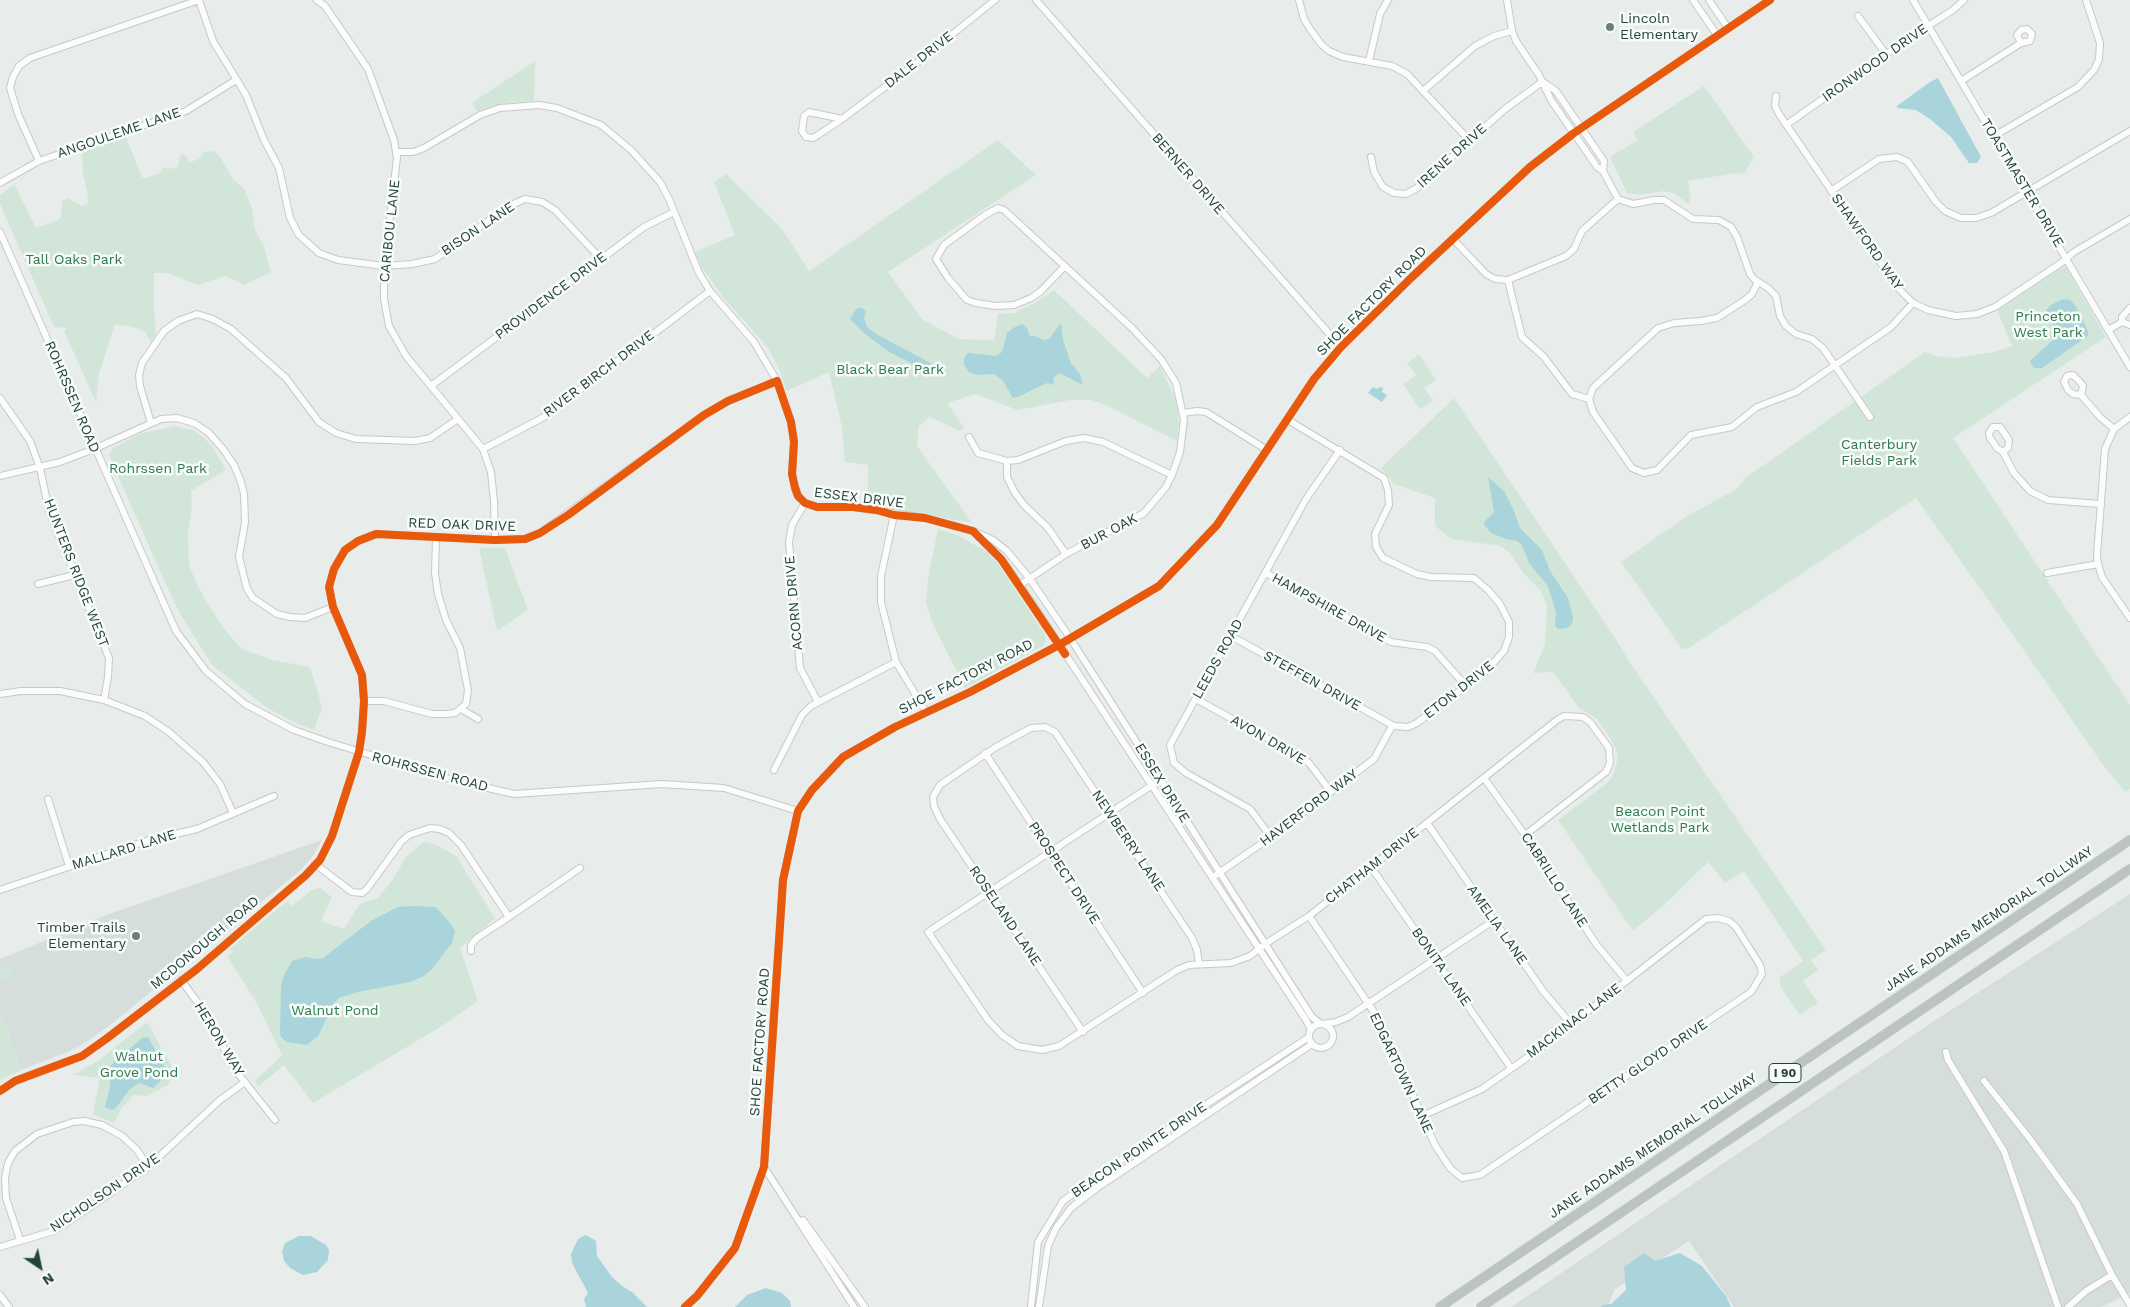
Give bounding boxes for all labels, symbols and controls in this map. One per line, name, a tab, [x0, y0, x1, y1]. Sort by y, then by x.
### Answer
place label: Lincoln Elementary	[1620, 11, 1698, 44]
street label: IRONWOOD DRIVE	[1819, 20, 1931, 106]
marker: Lincoln Elementary	[1604, 21, 1616, 33]
street label: DALE DRIVE	[881, 28, 957, 92]
street label: ANGOULEME LANE	[55, 104, 183, 162]
street label: TOASTMASTER DRIVE	[1977, 116, 2067, 250]
street label: IRENE DRIVE	[1414, 120, 1490, 192]
street label: BERNER DRIVE	[1148, 130, 1228, 218]
street label: CARIBOU LANE	[376, 179, 404, 283]
street label: SHAWFORD WAY	[1828, 191, 1906, 293]
street label: BISON LANE	[438, 198, 518, 260]
street label: SHOE FACTORY ROAD	[1314, 243, 1430, 359]
street label: PROVIDENCE DRIVE	[492, 249, 610, 343]
park label: Tall Oaks Park	[26, 252, 122, 268]
park label: Princeton West Park	[2013, 309, 2083, 342]
street label: RIVER BIRCH DRIVE	[540, 327, 658, 421]
street label: ROHRSSEN ROAD	[41, 339, 103, 455]
park label: Black Bear Park	[836, 362, 944, 378]
park label: Canterbury Fields Park	[1841, 437, 1917, 470]
park label: Rohrssen Park	[109, 461, 207, 477]
street label: ESSEX DRIVE	[813, 484, 905, 512]
street label: HUNTERS RIDGE WEST	[40, 496, 112, 650]
street label: BUR OAK	[1078, 510, 1140, 554]
street label: RED OAK DRIVE	[408, 515, 516, 535]
street label: ACORN DRIVE	[781, 555, 807, 651]
street label: HAMPSHIRE DRIVE	[1269, 570, 1389, 646]
street label: LEEDS ROAD	[1189, 616, 1247, 702]
street label: SHOE FACTORY ROAD	[896, 636, 1036, 718]
street label: STEFFEN DRIVE	[1260, 647, 1364, 715]
street label: ETON DRIVE	[1421, 657, 1497, 723]
street label: AVON DRIVE	[1227, 712, 1309, 768]
street label: ESSEX DRIVE	[1131, 740, 1193, 826]
street label: ROHRSSEN ROAD	[370, 748, 490, 796]
street label: HAVERFORD WAY	[1257, 766, 1361, 850]
street label: NEWBERRY LANE	[1088, 787, 1168, 895]
park label: Beacon Point Wetlands Park	[1611, 804, 1709, 836]
street label: PROSPECT DRIVE	[1025, 819, 1103, 927]
street label: CHATHAM DRIVE	[1322, 824, 1422, 908]
street label: MALLARD LANE	[70, 826, 178, 874]
street label: CABRILLO LANE	[1517, 829, 1591, 931]
street label: JANE ADDAMS MEMORIAL TOLLWAY	[1882, 843, 2096, 995]
street label: ROSELAND LANE	[965, 863, 1045, 969]
street label: AMELIA LANE	[1463, 882, 1531, 968]
street label: MCDONOUGH ROAD	[147, 893, 263, 993]
place label: Timber Trails Elementary	[37, 920, 126, 952]
street label: BONITA LANE	[1408, 924, 1474, 1010]
marker: Timber Trails Elementary	[130, 930, 142, 942]
street label: SHOE FACTORY ROAD	[746, 967, 774, 1117]
street label: MACKINAC LANE	[1523, 980, 1625, 1062]
street label: HERON WAY	[190, 999, 248, 1079]
park label: Walnut Pond	[291, 1003, 379, 1019]
street label: EDGARTOWN LANE	[1366, 1010, 1436, 1136]
street label: BETTY GLOYD DRIVE	[1585, 1016, 1711, 1108]
park label: Walnut Grove Pond	[100, 1049, 178, 1082]
road number: I 90	[1769, 1064, 1801, 1082]
street label: JANE ADDAMS MEMORIAL TOLLWAY	[1546, 1070, 1760, 1222]
street label: BEACON POINTE DRIVE	[1068, 1099, 1210, 1201]
street label: NICHOLSON DRIVE	[47, 1150, 163, 1236]
north arrow	[15, 1242, 65, 1292]
text: N	[40, 1270, 57, 1289]

